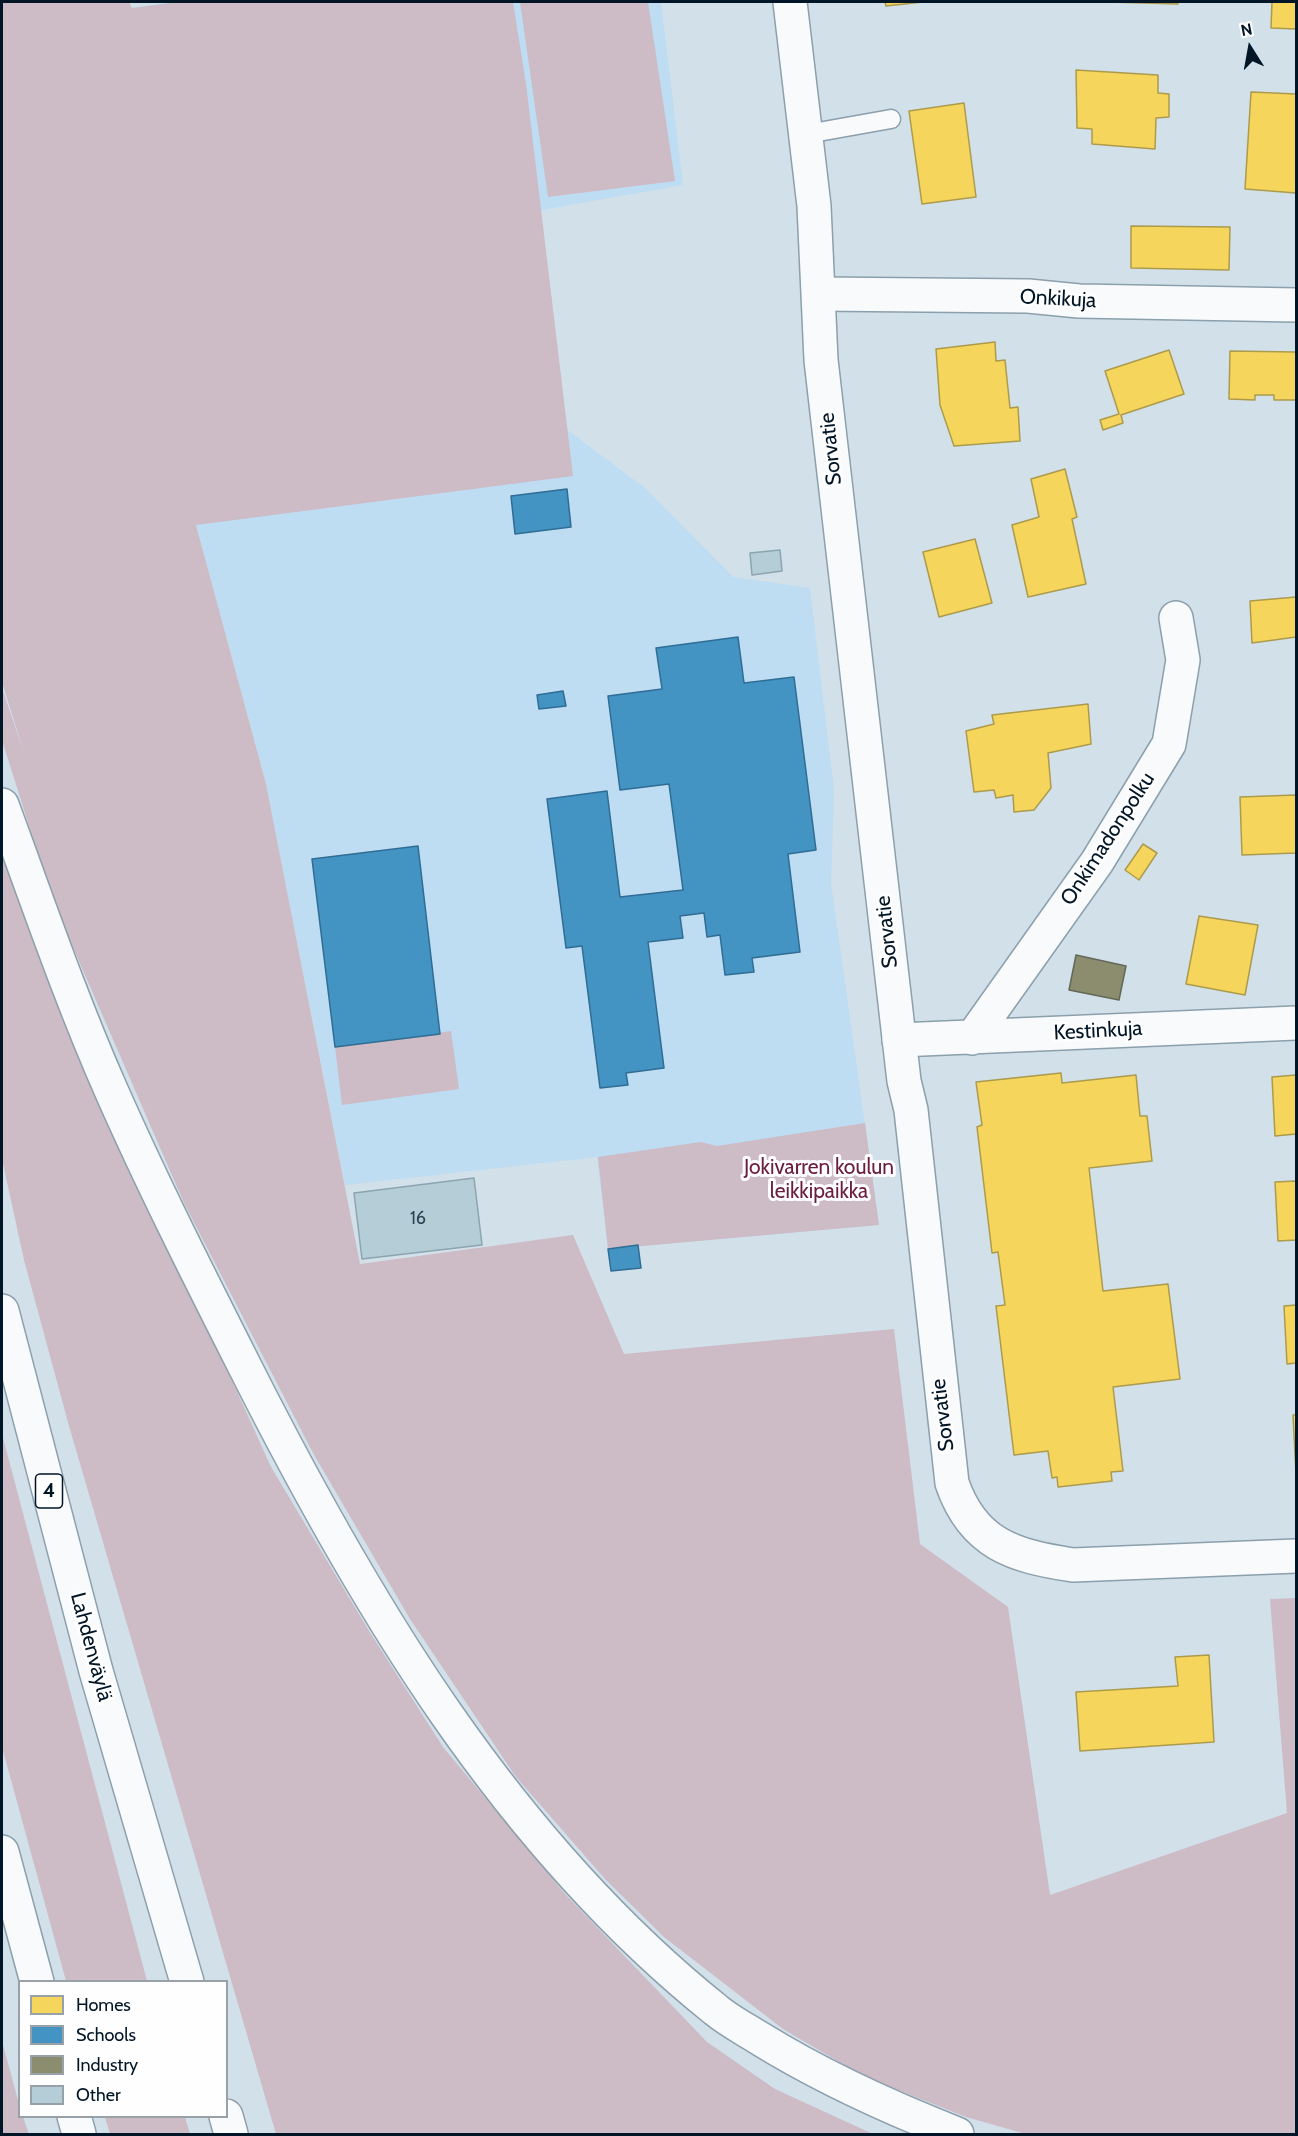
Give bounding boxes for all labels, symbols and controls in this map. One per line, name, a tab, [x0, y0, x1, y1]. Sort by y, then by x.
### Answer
north arrow	[1220, 18, 1280, 78]
text: N	[1239, 19, 1254, 40]
street label: Onkikuja	[1019, 284, 1097, 314]
street label: Sorvatie	[815, 411, 847, 487]
street label: Onkimadonpolku	[1056, 768, 1160, 910]
street label: Sorvatie	[871, 894, 903, 970]
street label: Kestinkuja	[1053, 1016, 1143, 1046]
park label: Jokivarren koulun leikkipaikka	[744, 1155, 894, 1205]
house number: 16	[410, 1208, 426, 1230]
street label: Sorvatie	[926, 1377, 960, 1453]
road number: 4	[36, 1474, 62, 1508]
street label: Lahdenväylä	[64, 1590, 118, 1704]
legend	[18, 1980, 228, 2118]
text: Homes	[76, 1994, 131, 2016]
text: Schools	[76, 2024, 136, 2046]
text: Industry	[76, 2054, 138, 2076]
text: Other	[76, 2084, 121, 2106]

